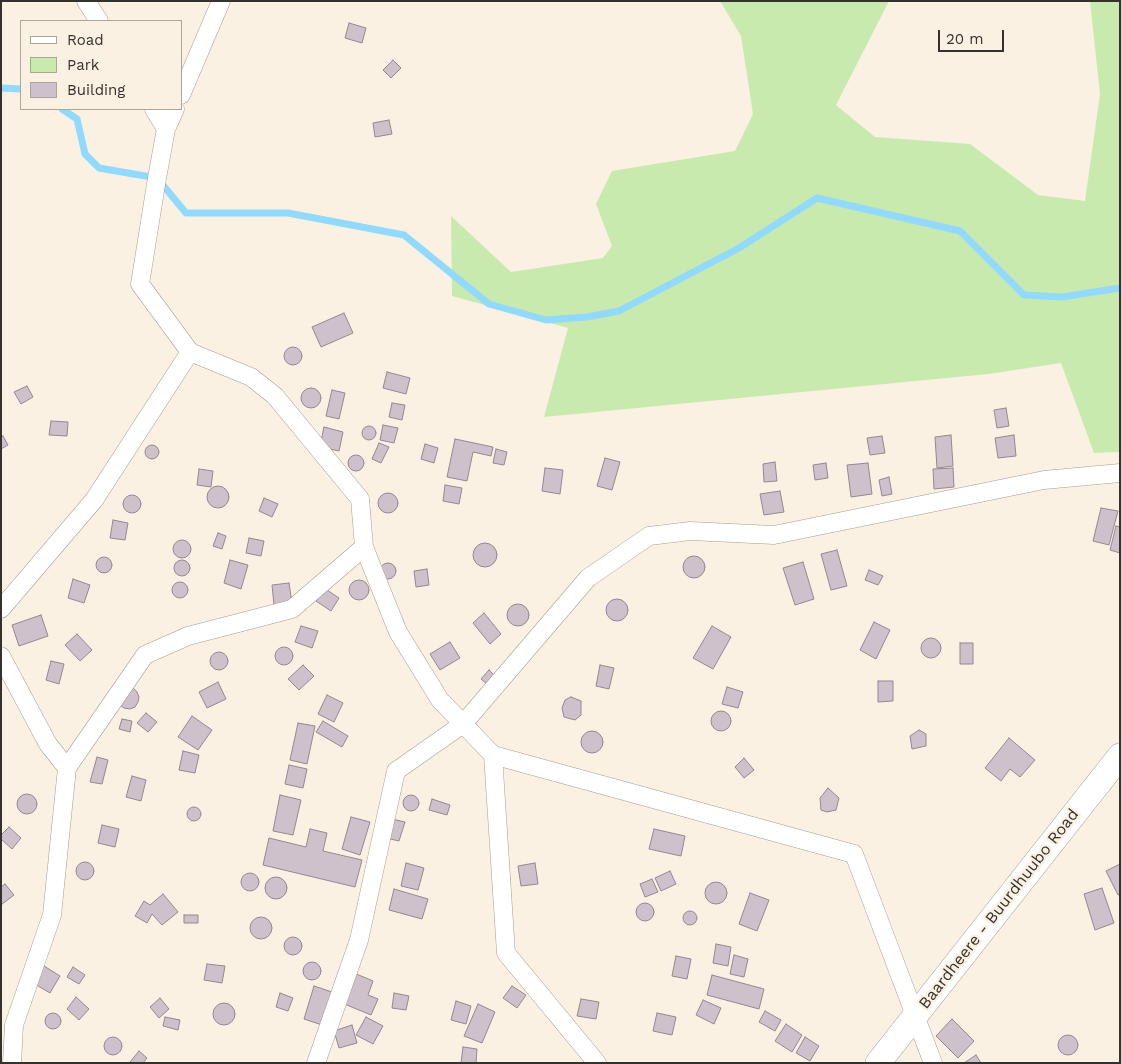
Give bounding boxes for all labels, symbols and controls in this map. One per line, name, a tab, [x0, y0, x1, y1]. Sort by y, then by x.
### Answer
legend	[20, 20, 182, 110]
scale bar	[941, 20, 1007, 52]
text: 20 m	[946, 30, 984, 48]
text: Road	[67, 31, 104, 49]
text: Park	[67, 56, 99, 74]
text: Building	[67, 81, 125, 99]
street label: Baardheere - Buurdhuubo Road	[915, 805, 1083, 1013]

